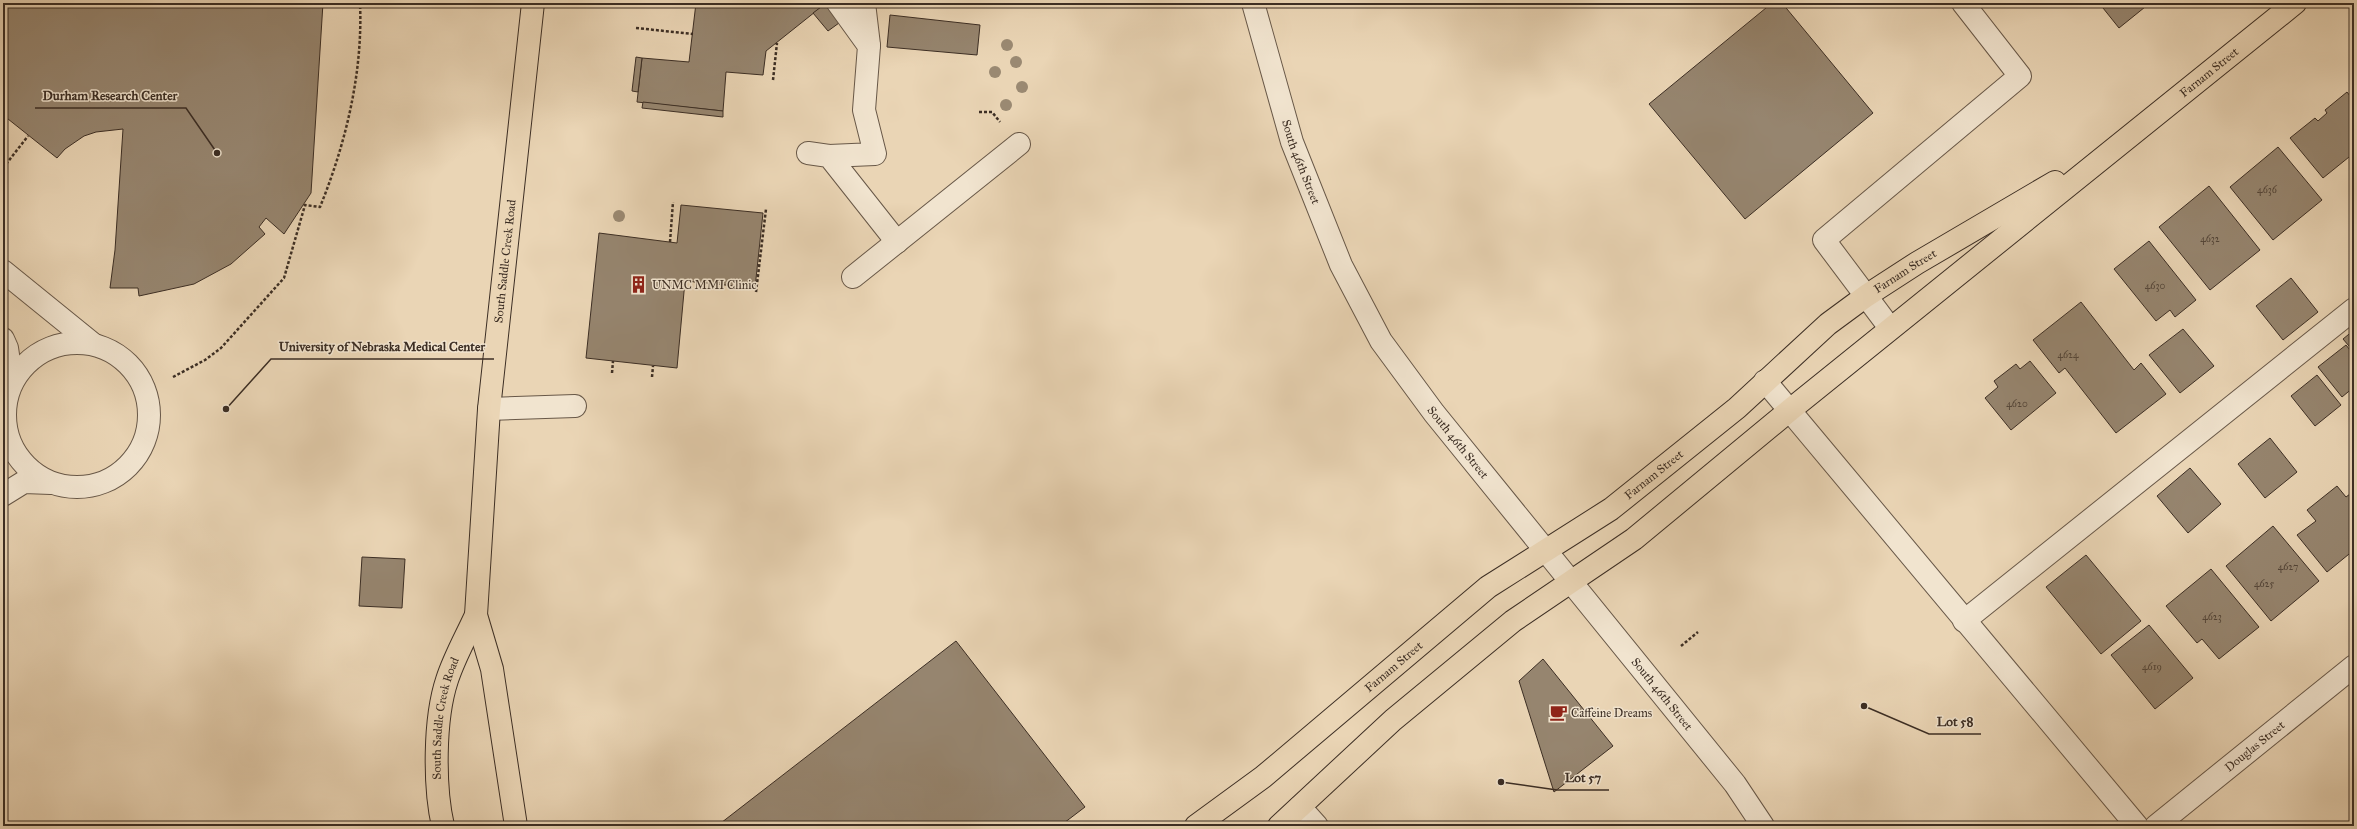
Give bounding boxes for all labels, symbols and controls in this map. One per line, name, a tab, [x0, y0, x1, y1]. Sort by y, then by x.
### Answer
street label: Farnam Street	[2177, 44, 2242, 100]
callout: Durham Research Center	[35, 83, 186, 108]
text: Durham Research Center	[43, 88, 179, 104]
street label: South 46th Street	[1279, 118, 1323, 207]
house number: 4636	[2257, 184, 2278, 196]
street label: South Saddle Creek Road	[491, 199, 519, 324]
house number: 4632	[2200, 233, 2220, 245]
street label: Farnam Street	[1871, 246, 1939, 296]
building icon: UNMC MMI Clinic	[629, 275, 649, 295]
place label: UNMC MMI Clinic	[652, 278, 757, 292]
house number: 4630	[2145, 280, 2165, 292]
callout: University of Nebraska Medical Center	[271, 334, 494, 359]
text: University of Nebraska Medical Center	[279, 339, 486, 355]
house number: 4624	[2057, 349, 2079, 361]
house number: 4620	[2006, 398, 2028, 410]
street label: South 46th Street	[1424, 404, 1492, 482]
street label: Farnam Street	[1622, 446, 1687, 502]
house number: 4627	[2278, 561, 2298, 573]
house number: 4625	[2254, 578, 2274, 590]
house number: 4623	[2202, 611, 2222, 623]
street label: Farnam Street	[1362, 638, 1426, 695]
street label: South Saddle Creek Road	[430, 655, 462, 780]
street label: South 46th Street	[1629, 655, 1696, 734]
house number: 4619	[2142, 661, 2162, 673]
cafe icon: Caffeine Dreams	[1548, 703, 1568, 723]
place label: Caffeine Dreams	[1571, 706, 1652, 720]
callout: Lot 58	[1929, 709, 1981, 734]
text: Lot 58	[1937, 714, 1973, 730]
street label: Douglas Street	[2222, 717, 2288, 774]
callout: Lot 57	[1557, 765, 1609, 790]
text: Lot 57	[1565, 770, 1601, 786]

